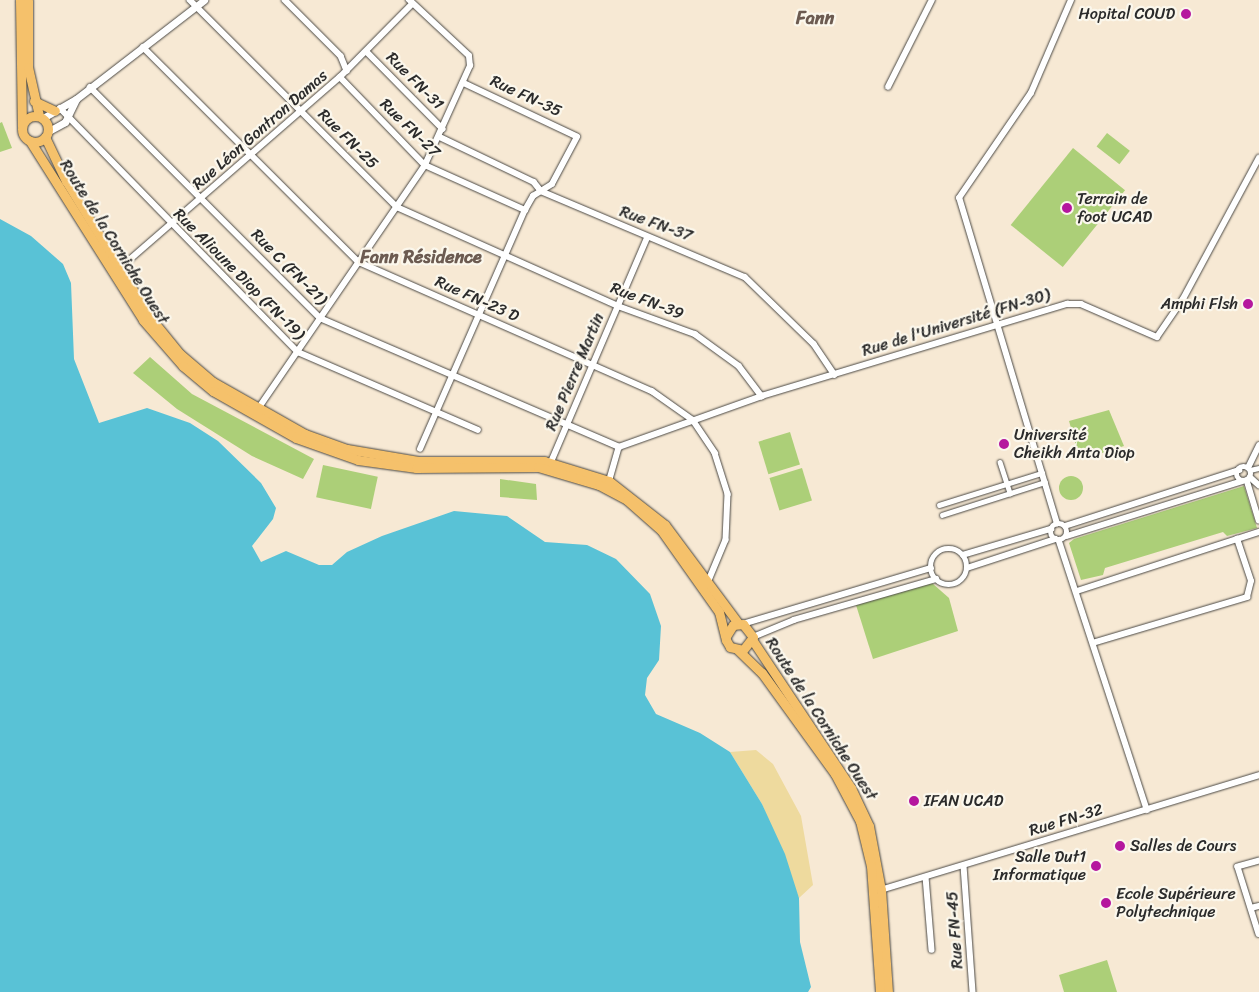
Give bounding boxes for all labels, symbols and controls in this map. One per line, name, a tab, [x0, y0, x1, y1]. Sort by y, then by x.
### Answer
place label: Hopital COUD	[1079, 4, 1175, 24]
district label: Fann	[796, 7, 834, 29]
marker: Hopital COUD	[1179, 7, 1193, 21]
street label: Rue FN-31	[382, 48, 448, 114]
street label: Rue Léon Gontron Damas	[188, 66, 332, 194]
street label: Rue FN-35	[487, 71, 565, 121]
street label: Rue FN-27	[376, 95, 444, 161]
street label: Rue FN-25	[314, 105, 382, 173]
street label: Route de la Corniche Ouest	[55, 156, 173, 328]
place label: Terrain de foot UCAD	[1077, 189, 1152, 227]
street label: Rue FN-37	[617, 202, 695, 246]
marker: Terrain de foot UCAD	[1061, 202, 1073, 214]
street label: Rue Alioune Diop (FN-19)	[169, 204, 309, 344]
street label: Rue C (FN-21)	[247, 225, 331, 309]
district label: Fann Résidence	[360, 246, 482, 268]
street label: Rue FN-23 D	[432, 272, 522, 326]
street label: Rue FN-39	[608, 278, 686, 324]
street label: Rue de l'Université (FN-30)	[859, 285, 1053, 361]
place label: Amphi Flsh	[1161, 294, 1238, 314]
marker: Amphi Flsh	[1242, 298, 1254, 310]
street label: Rue Pierre Martin	[542, 310, 608, 434]
place label: Université Cheikh Anta Diop	[1014, 425, 1135, 463]
marker: Université Cheikh Anta Diop	[998, 438, 1010, 450]
street label: Route de la Corniche Ouest	[761, 634, 881, 804]
place label: IFAN UCAD	[924, 791, 1004, 811]
marker: IFAN UCAD	[908, 795, 920, 807]
street label: Rue FN-32	[1027, 800, 1105, 840]
place label: Salles de Cours	[1130, 836, 1238, 856]
marker: Salles de Cours	[1114, 840, 1126, 852]
place label: Salle Dut1 Informatique	[993, 847, 1086, 885]
marker: Salle Dut1 Informatique	[1090, 860, 1102, 872]
place label: Ecole Supérieure Polytechnique	[1116, 884, 1235, 922]
street label: Rue FN-45	[943, 891, 967, 969]
marker: Ecole Supérieure Polytechnique	[1100, 897, 1112, 909]

